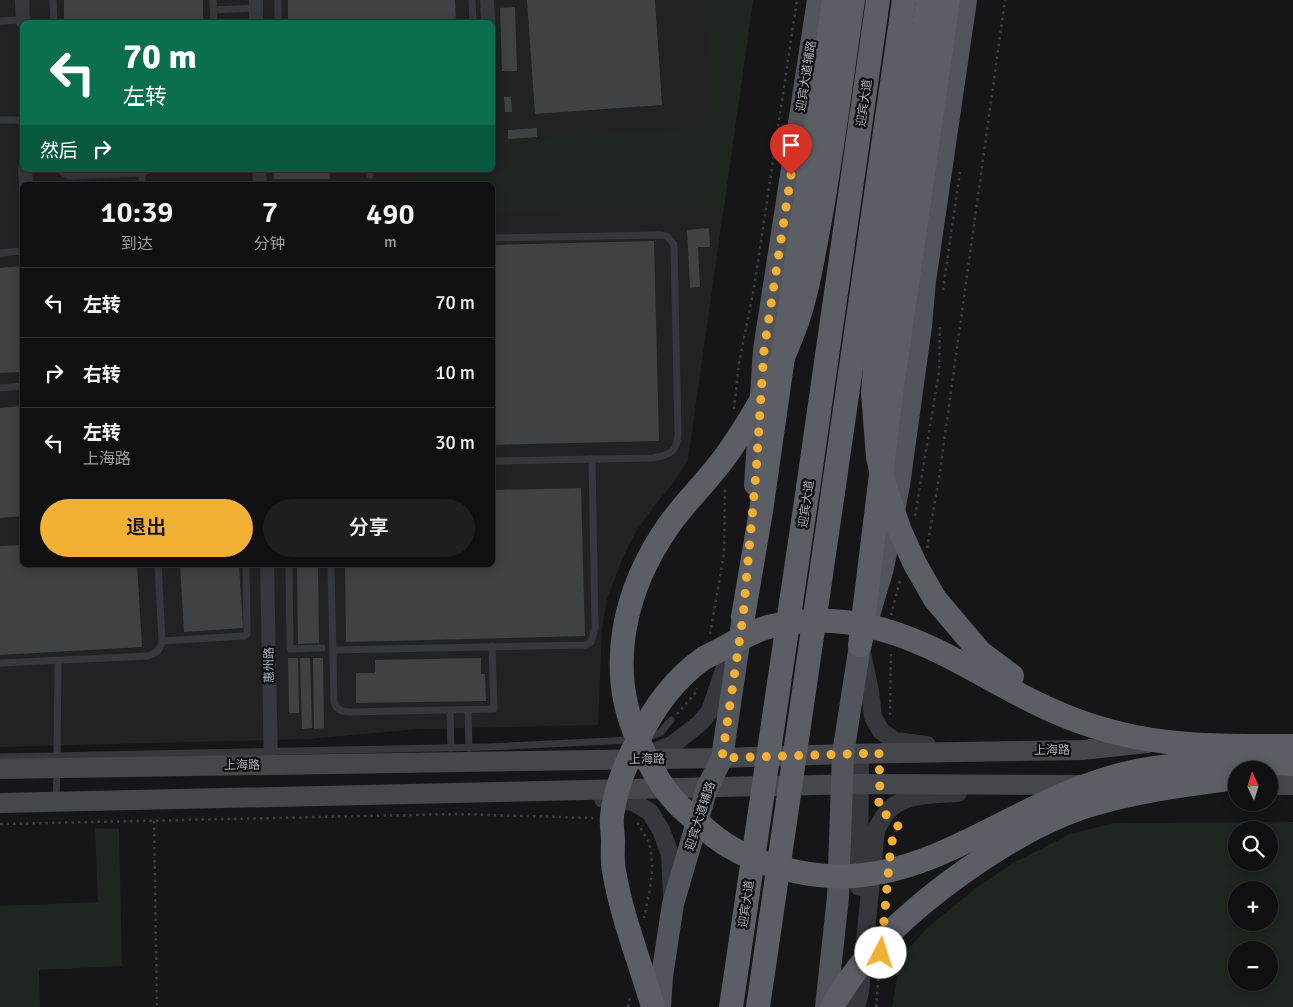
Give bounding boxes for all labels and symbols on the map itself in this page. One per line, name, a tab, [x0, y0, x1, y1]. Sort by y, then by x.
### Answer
street label: 迎宾大道辅路	[793, 39, 820, 113]
street label: 迎宾大道	[854, 78, 875, 128]
pin	[770, 124, 812, 175]
street label: 迎宾大道	[796, 479, 817, 529]
street label: 惠州路	[262, 647, 277, 683]
street label: 上海路	[1034, 743, 1070, 758]
street label: 上海路	[629, 752, 665, 767]
street label: 上海路	[224, 758, 260, 773]
north arrow	[1228, 761, 1278, 811]
street label: 迎宾大道辅路	[682, 780, 719, 853]
street label: 迎宾大道	[736, 879, 757, 929]
position arrow	[854, 926, 906, 978]

